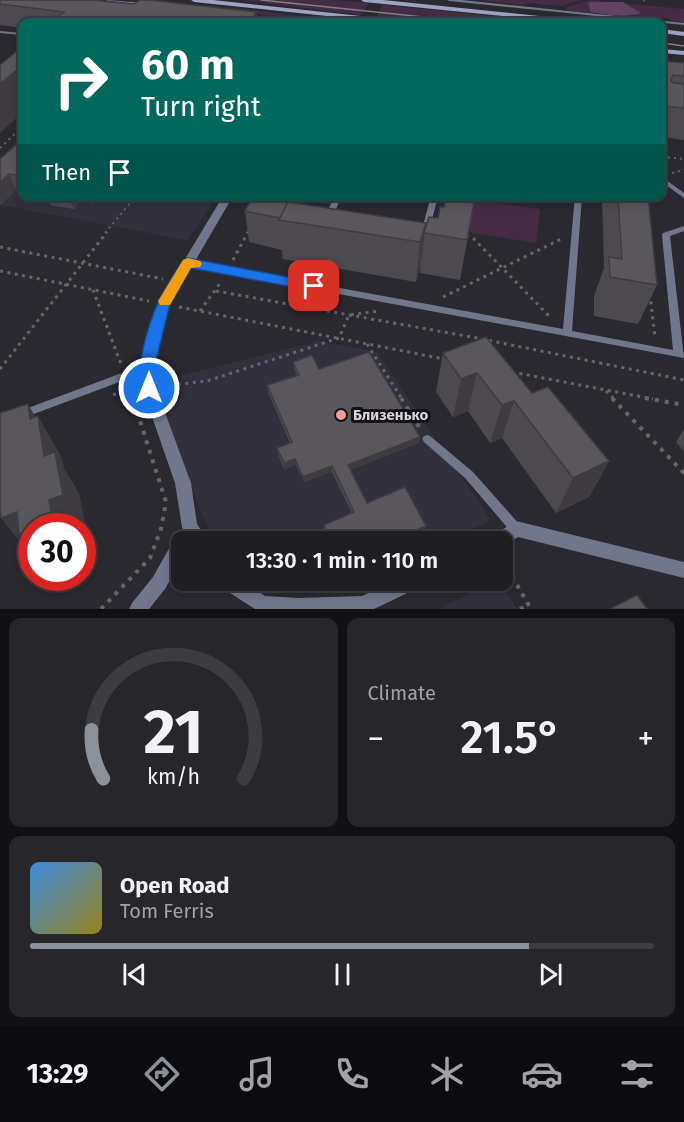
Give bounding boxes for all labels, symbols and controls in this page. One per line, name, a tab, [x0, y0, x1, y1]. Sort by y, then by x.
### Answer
text: 60 m	[141, 40, 235, 90]
icon: right	[42, 42, 120, 120]
text: Turn right	[141, 91, 261, 123]
icon: arrive	[103, 156, 136, 189]
text: Then	[42, 159, 91, 186]
pin	[288, 260, 339, 311]
icon: arrive	[297, 269, 330, 302]
position arrow	[117, 356, 181, 420]
place label: Близенько	[353, 406, 428, 424]
marker: Близенько	[334, 408, 348, 422]
speed limit sign: 30	[18, 513, 96, 591]
text: 13:30 · 1 min · 110 m	[246, 547, 438, 574]
text: Climate	[368, 681, 436, 705]
text: 21	[143, 695, 203, 770]
text: 21.5°	[461, 711, 561, 765]
text: −	[368, 719, 384, 759]
text: +	[638, 719, 654, 759]
text: km/h	[147, 765, 200, 791]
text: Open Road	[120, 872, 230, 899]
text: Tom Ferris	[120, 899, 214, 923]
icon: previous	[118, 958, 151, 991]
icon: pause	[326, 958, 359, 991]
icon: next	[534, 958, 567, 991]
icon: directions	[141, 1053, 183, 1095]
icon: music	[236, 1053, 278, 1095]
icon: phone	[331, 1053, 373, 1095]
icon: climate	[426, 1053, 468, 1095]
icon: car	[521, 1053, 563, 1095]
icon: filters	[616, 1053, 658, 1095]
text: 13:29	[26, 1058, 88, 1090]

